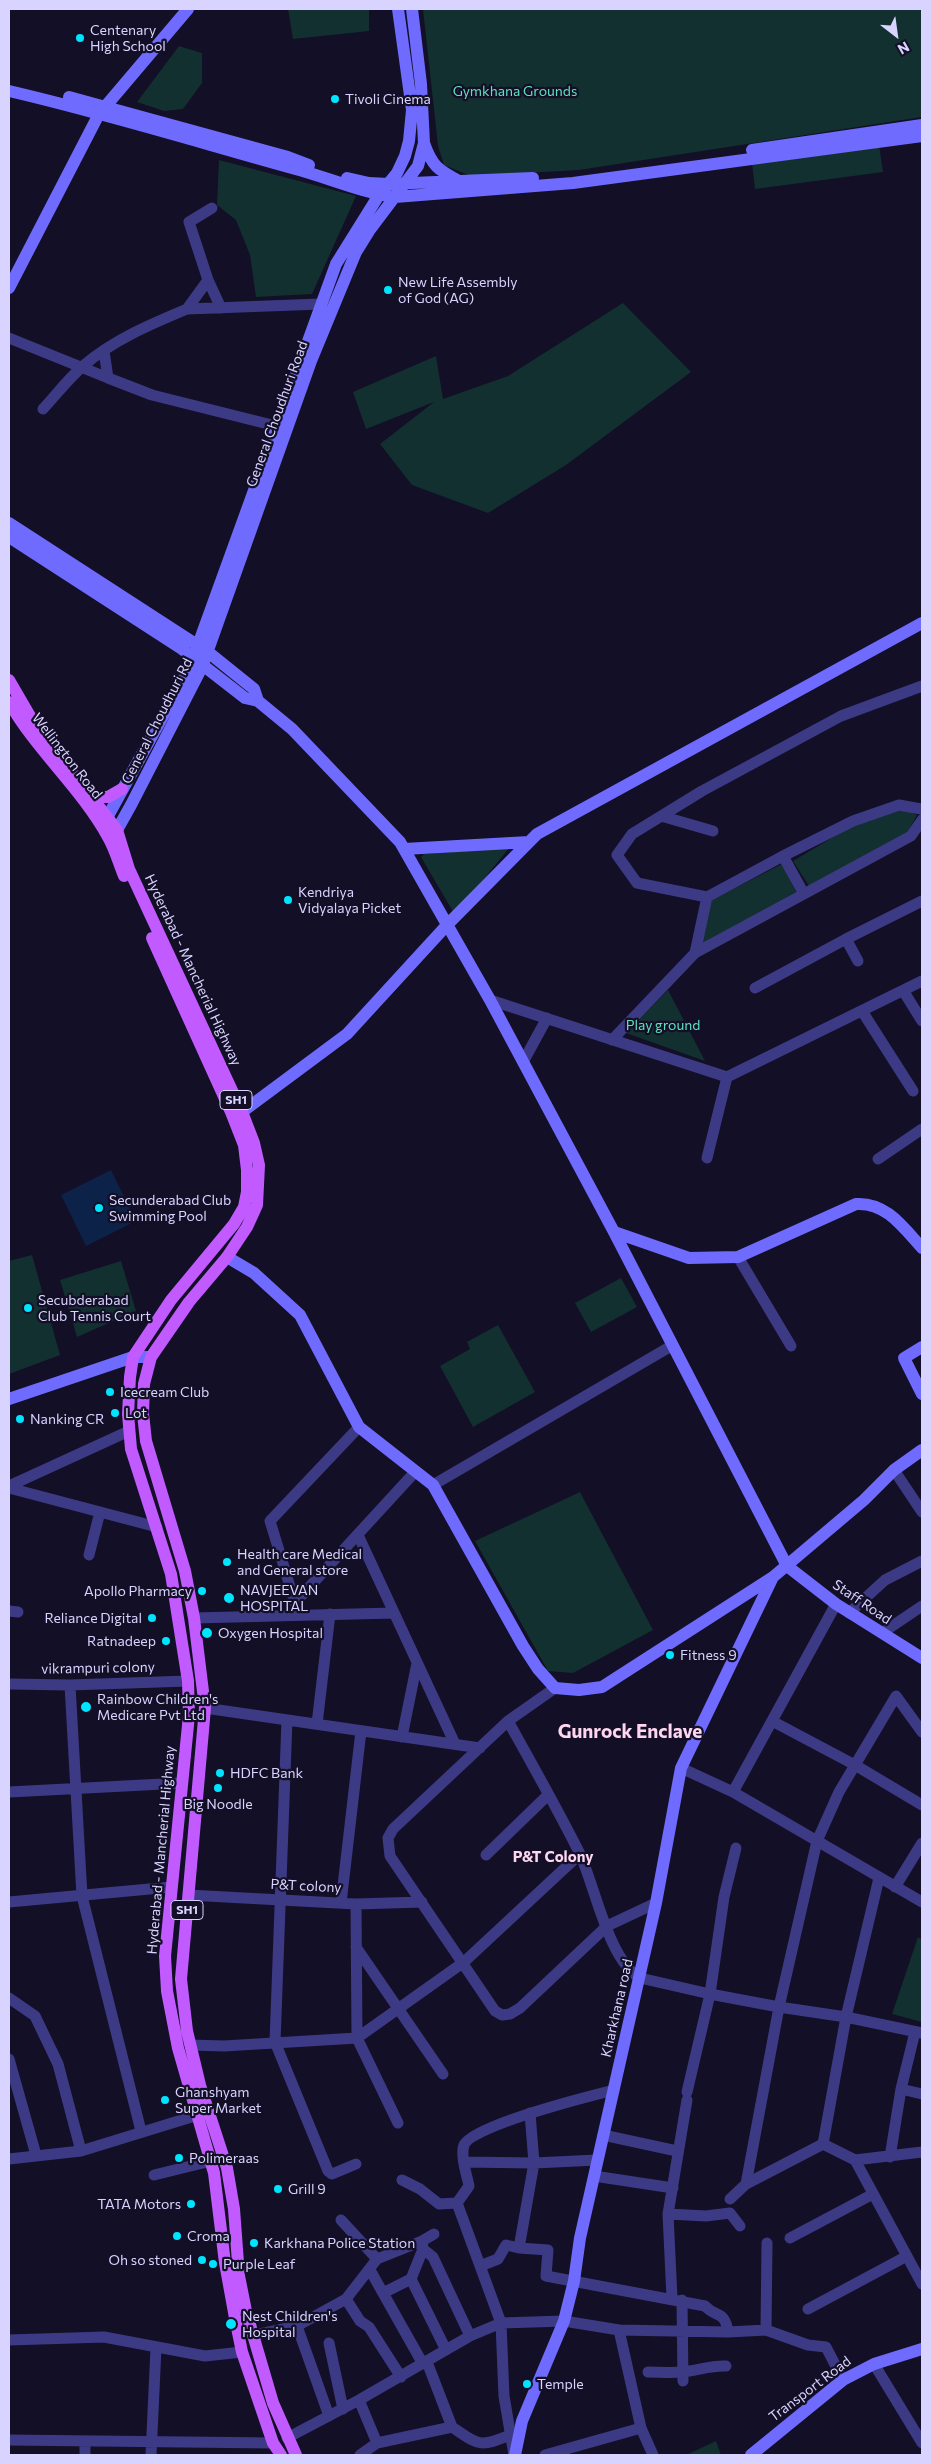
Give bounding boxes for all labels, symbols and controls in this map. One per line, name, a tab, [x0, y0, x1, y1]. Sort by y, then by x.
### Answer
north arrow	[871, 10, 921, 60]
place label: Centenary High School	[90, 22, 166, 54]
marker: Centenary High School	[74, 32, 86, 44]
text: N	[895, 38, 913, 58]
park label: Gymkhana Grounds	[453, 83, 577, 99]
place label: Tivoli Cinema	[345, 91, 431, 107]
marker: Tivoli Cinema	[329, 93, 341, 105]
place label: New Life Assembly of God (AG)	[398, 274, 518, 306]
marker: New Life Assembly of God (AG)	[382, 284, 394, 296]
street label: General Choudhuri Road	[243, 339, 311, 489]
street label: General Choudhuri Rd	[118, 655, 196, 787]
street label: Wellington Road	[28, 710, 106, 802]
street label: Hyderabad - Mancherial Highway	[141, 872, 245, 1068]
place label: Kendriya Vidyalaya Picket	[298, 884, 401, 916]
marker: Kendriya Vidyalaya Picket	[282, 894, 294, 906]
park label: Play ground	[626, 1017, 700, 1033]
road number: SH1	[220, 1090, 252, 1110]
place label: Secunderabad Club Swimming Pool	[109, 1192, 231, 1224]
marker: Secunderabad Club Swimming Pool	[93, 1202, 105, 1214]
place label: Secubderabad Club Tennis Court	[38, 1292, 151, 1324]
marker: Secubderabad Club Tennis Court	[22, 1302, 34, 1314]
place label: Icecream Club	[120, 1384, 209, 1400]
marker: Icecream Club	[104, 1386, 116, 1398]
place label: Lot	[125, 1405, 147, 1421]
marker: Lot	[109, 1407, 121, 1419]
place label: Nanking CR	[30, 1411, 104, 1427]
marker: Nanking CR	[14, 1413, 26, 1425]
place label: Health care Medical and General store	[237, 1546, 362, 1578]
marker: Health care Medical and General store	[221, 1556, 233, 1568]
street label: Staff Road	[829, 1576, 895, 1628]
place label: NAVJEEVAN HOSPITAL	[240, 1582, 318, 1614]
place label: Apollo Pharmacy	[84, 1583, 192, 1599]
marker: Apollo Pharmacy	[196, 1585, 208, 1597]
marker: NAVJEEVAN HOSPITAL	[222, 1591, 236, 1605]
place label: Reliance Digital	[44, 1610, 142, 1626]
marker: Reliance Digital	[146, 1612, 158, 1624]
place label: Oxygen Hospital	[218, 1625, 323, 1641]
marker: Oxygen Hospital	[200, 1626, 214, 1640]
place label: Ratnadeep	[87, 1633, 156, 1649]
marker: Ratnadeep	[160, 1635, 172, 1647]
place label: Fitness 9	[680, 1647, 737, 1663]
marker: Fitness 9	[664, 1649, 676, 1661]
street label: vikrampuri colony	[41, 1659, 155, 1677]
place label: Rainbow Children's Medicare Pvt Ltd	[97, 1691, 218, 1724]
marker: Rainbow Children's Medicare Pvt Ltd	[79, 1700, 93, 1714]
district label: Gunrock Enclave	[558, 1721, 702, 1743]
street label: Hyderabad - Mancherial Highway	[144, 1745, 178, 1955]
place label: HDFC Bank	[230, 1765, 303, 1781]
marker: HDFC Bank	[214, 1767, 226, 1779]
marker: Big Noodle	[212, 1782, 224, 1794]
place label: Big Noodle	[183, 1796, 253, 1812]
district label: P&T Colony	[513, 1848, 593, 1866]
street label: P&T colony	[270, 1876, 342, 1896]
road number: SH1	[171, 1900, 203, 1920]
street label: Kharkhana road	[598, 1957, 636, 2059]
place label: Ghanshyam Super Market	[175, 2084, 261, 2116]
marker: Ghanshyam Super Market	[159, 2094, 171, 2106]
place label: Polimeraas	[189, 2150, 259, 2166]
marker: Polimeraas	[173, 2152, 185, 2164]
place label: Grill 9	[288, 2181, 326, 2197]
marker: Grill 9	[272, 2183, 284, 2195]
place label: TATA Motors	[97, 2196, 181, 2212]
marker: TATA Motors	[185, 2198, 197, 2210]
place label: Croma	[187, 2228, 230, 2244]
marker: Croma	[171, 2230, 183, 2242]
place label: Karkhana Police Station	[264, 2235, 415, 2251]
marker: Karkhana Police Station	[248, 2237, 260, 2249]
place label: Oh so stoned	[109, 2252, 192, 2268]
marker: Oh so stoned	[196, 2254, 208, 2266]
place label: Purple Leaf	[223, 2256, 295, 2272]
marker: Purple Leaf	[207, 2258, 219, 2270]
place label: Nest Children's Hospital	[242, 2308, 338, 2340]
marker: Nest Children's Hospital	[224, 2317, 238, 2331]
street label: Transport Road	[766, 2353, 854, 2425]
place label: Temple	[537, 2376, 584, 2392]
marker: Temple	[521, 2378, 533, 2390]

